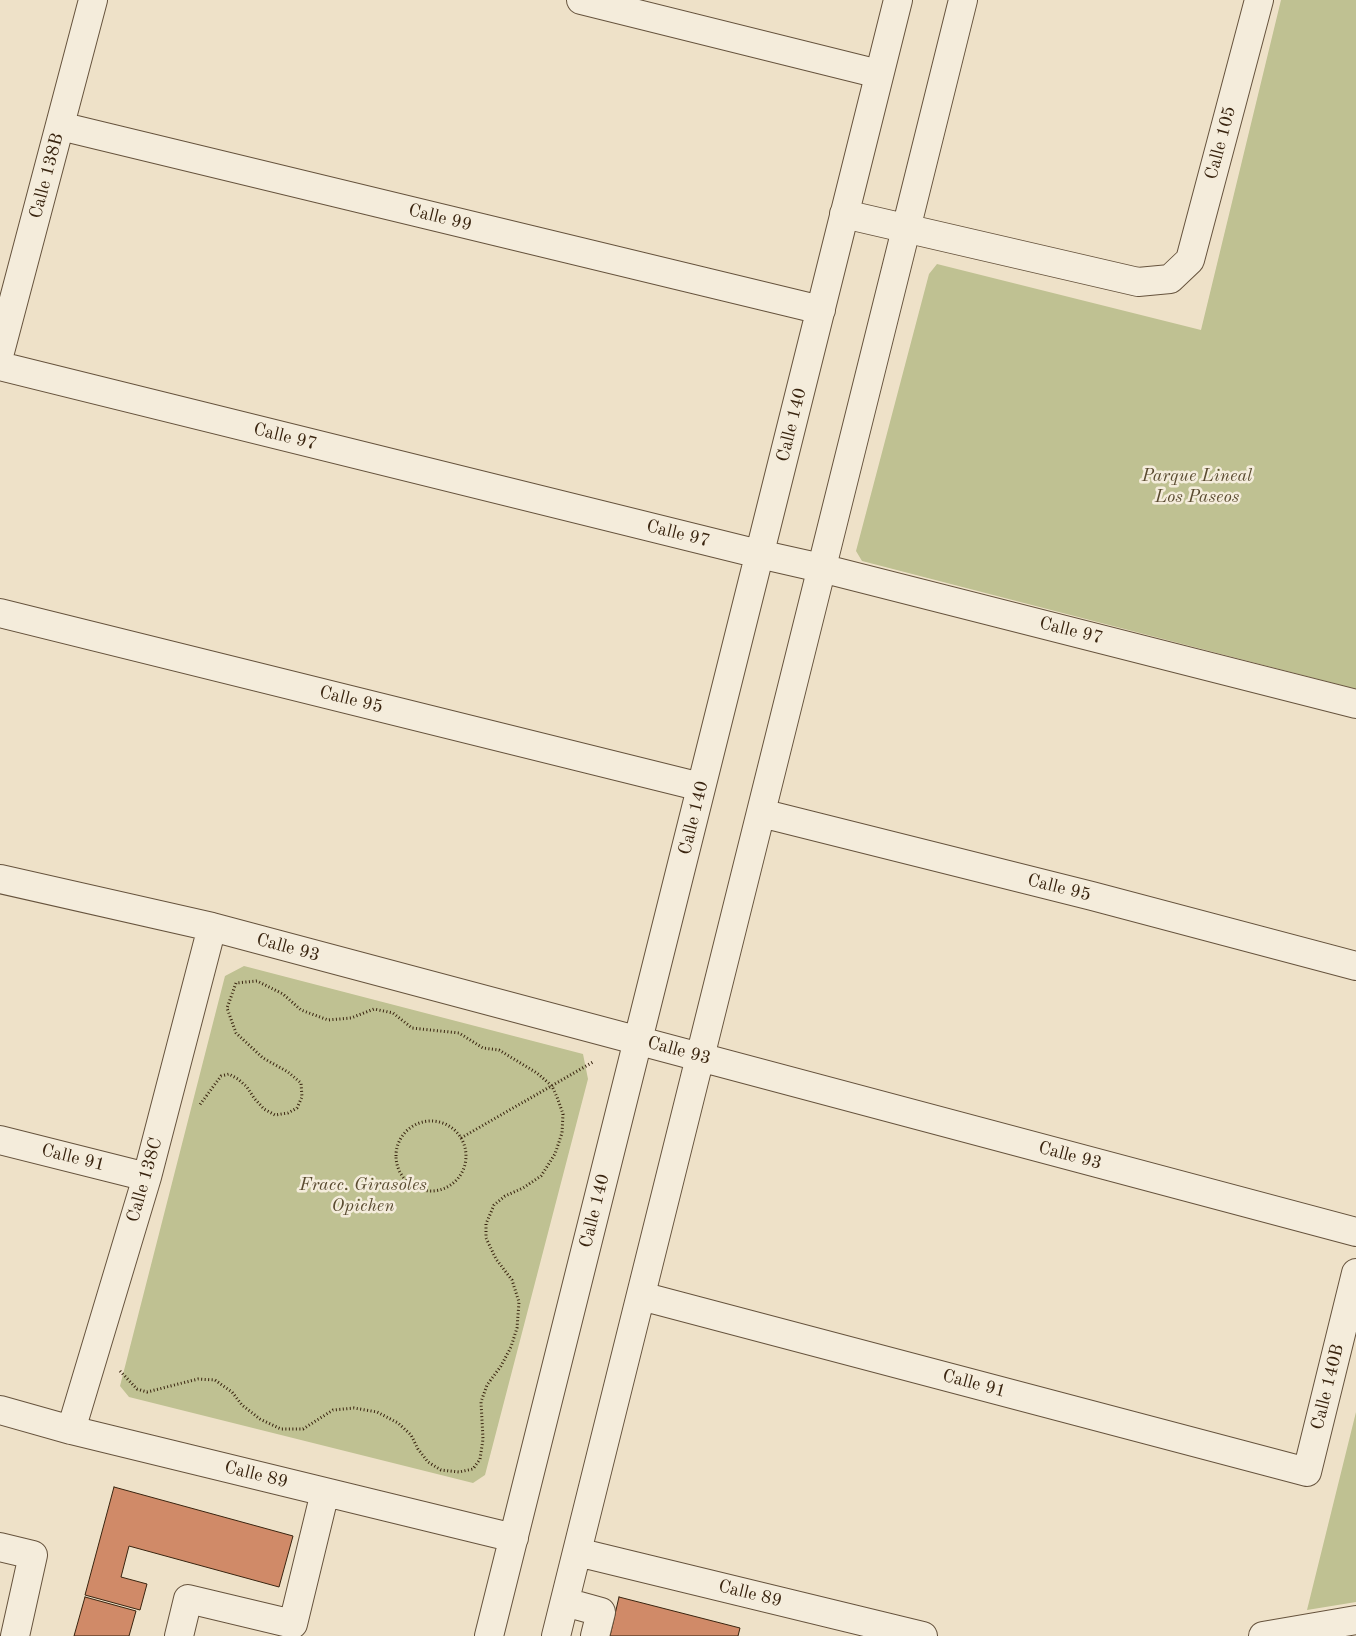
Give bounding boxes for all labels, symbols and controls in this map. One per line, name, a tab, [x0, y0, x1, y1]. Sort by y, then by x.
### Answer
street label: Calle 105	[1201, 104, 1241, 182]
street label: Calle 138B	[25, 131, 69, 221]
street label: Calle 99	[406, 200, 474, 236]
street label: Calle 140	[772, 386, 812, 464]
street label: Calle 97	[251, 419, 319, 455]
park label: Parque Lineal Los Paseos	[1142, 465, 1252, 508]
street label: Calle 97	[644, 516, 712, 552]
street label: Calle 97	[1037, 613, 1105, 649]
street label: Calle 95	[317, 682, 385, 718]
street label: Calle 140	[674, 779, 714, 857]
street label: Calle 95	[1025, 870, 1093, 906]
street label: Calle 93	[254, 929, 322, 967]
street label: Calle 93	[645, 1032, 713, 1070]
street label: Calle 138C	[123, 1135, 167, 1225]
street label: Calle 93	[1036, 1137, 1104, 1175]
street label: Calle 91	[39, 1140, 107, 1176]
street label: Calle 140	[575, 1172, 615, 1250]
park label: Fracc. Girasoles Opichen	[299, 1174, 427, 1216]
street label: Calle 140B	[1307, 1342, 1349, 1432]
street label: Calle 91	[940, 1365, 1008, 1403]
street label: Calle 89	[222, 1457, 290, 1493]
street label: Calle 89	[716, 1576, 784, 1612]

